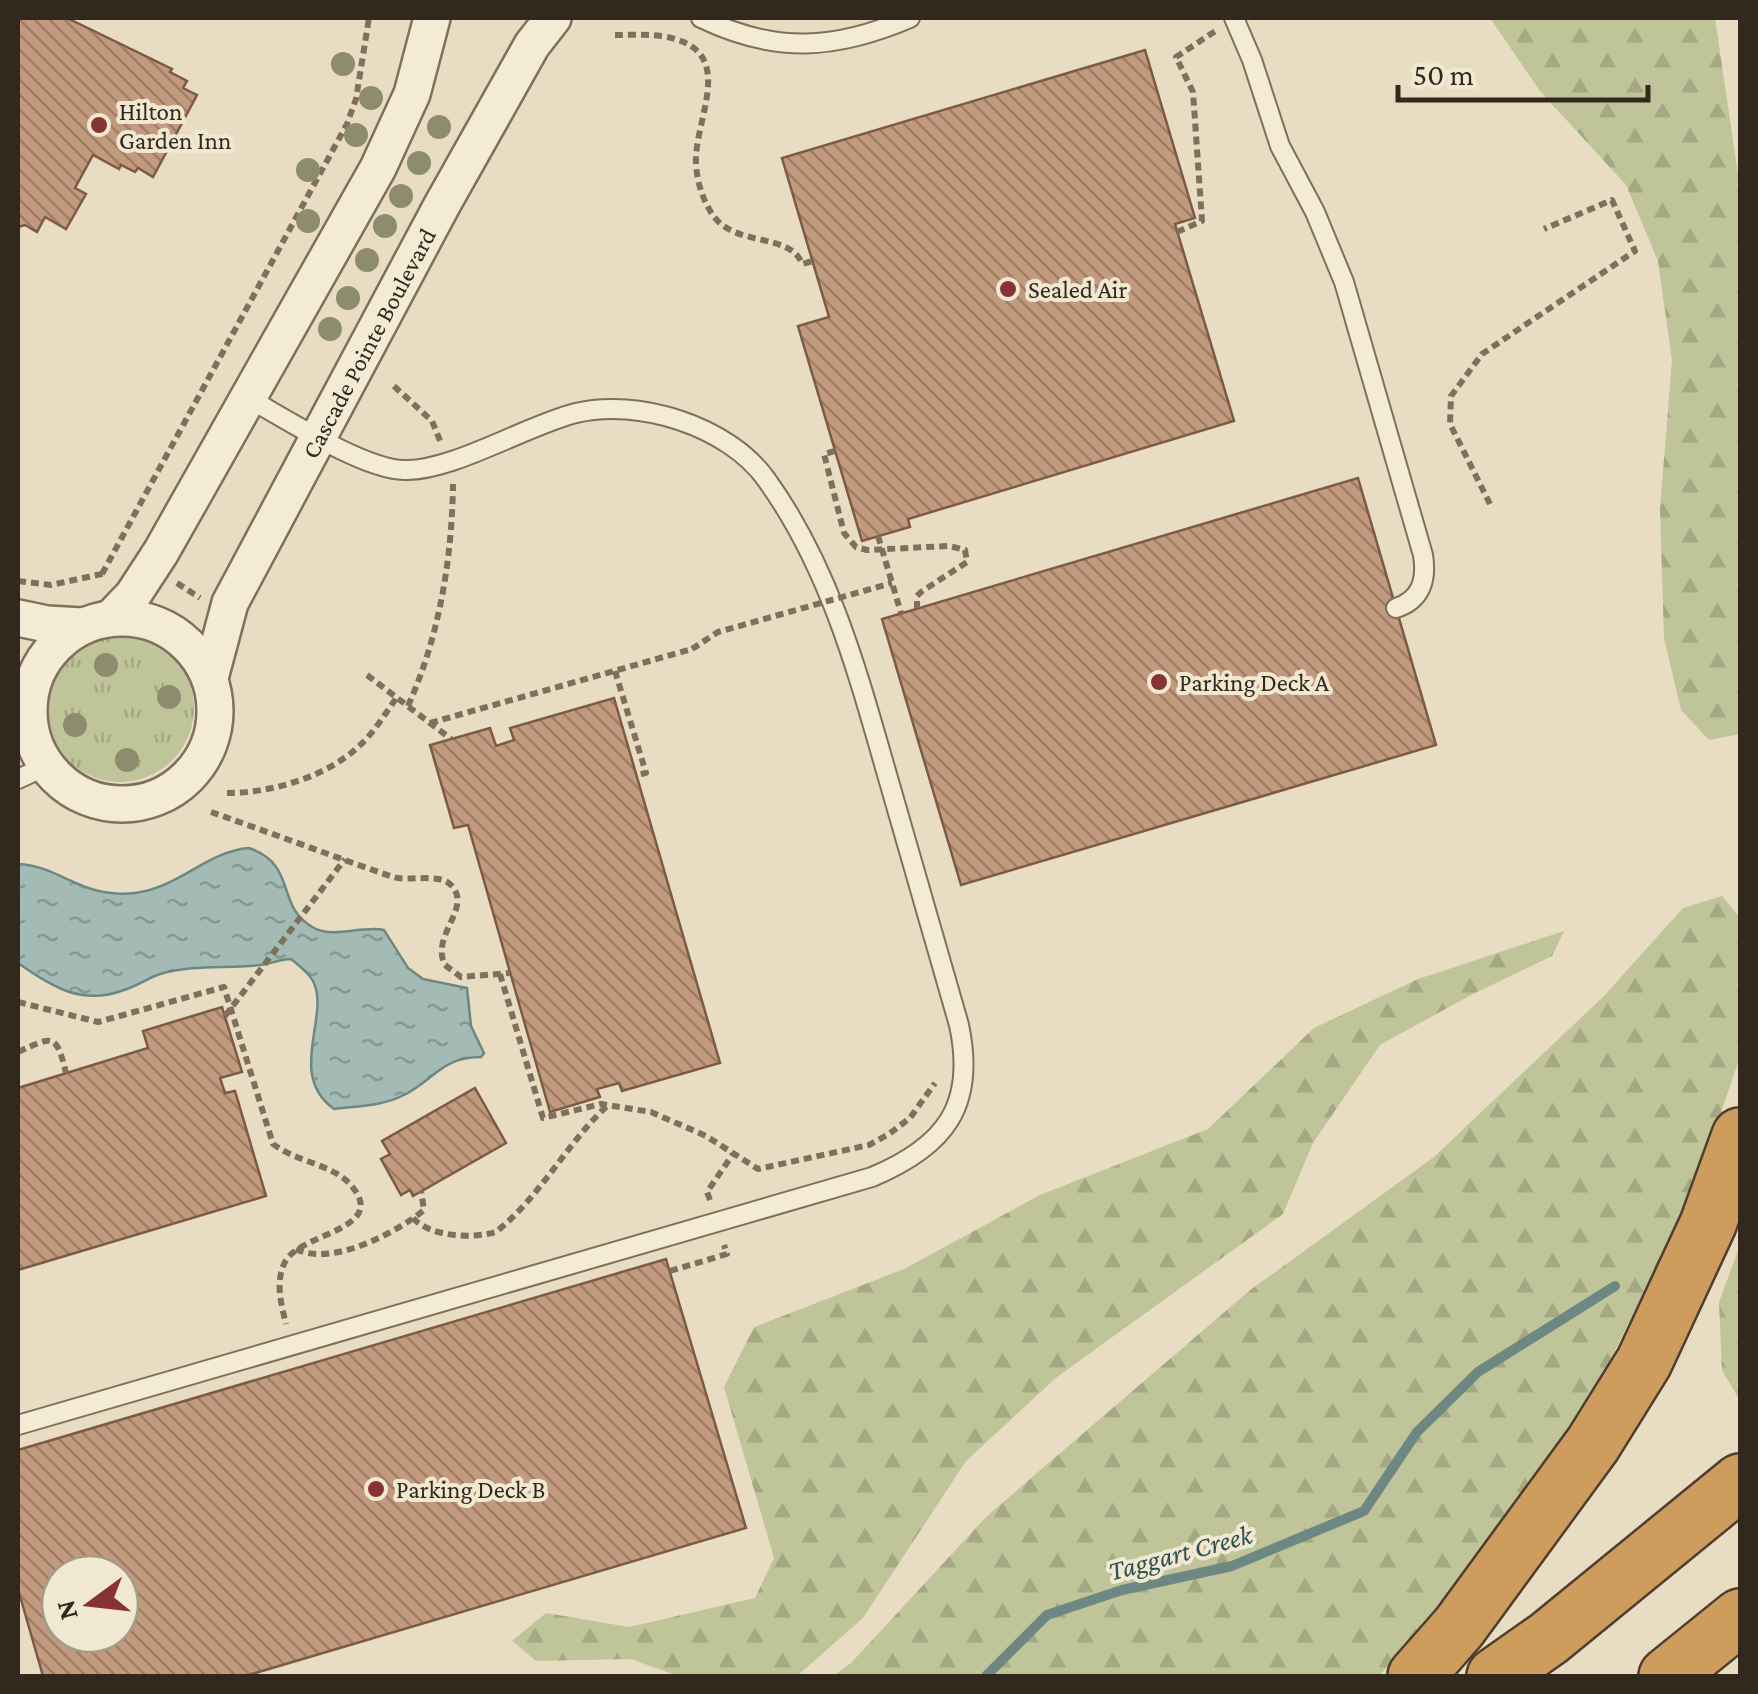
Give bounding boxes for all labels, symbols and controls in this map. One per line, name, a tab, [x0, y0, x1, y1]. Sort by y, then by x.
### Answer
scale bar	[1398, 40, 1648, 102]
text: 50 m	[1413, 58, 1474, 91]
place label: Hilton Garden Inn	[119, 98, 231, 154]
marker: Hilton Garden Inn	[88, 114, 110, 136]
street label: Cascade Pointe Boulevard	[297, 224, 441, 463]
place label: Sealed Air	[1028, 276, 1127, 303]
marker: Sealed Air	[997, 278, 1019, 300]
place label: Parking Deck A	[1179, 669, 1330, 697]
marker: Parking Deck A	[1148, 671, 1170, 693]
place label: Parking Deck B	[396, 1476, 545, 1504]
marker: Parking Deck B	[365, 1478, 387, 1500]
water label: Taggart Creek	[1105, 1518, 1257, 1587]
north arrow	[40, 1554, 140, 1654]
text: N	[49, 1597, 84, 1624]

